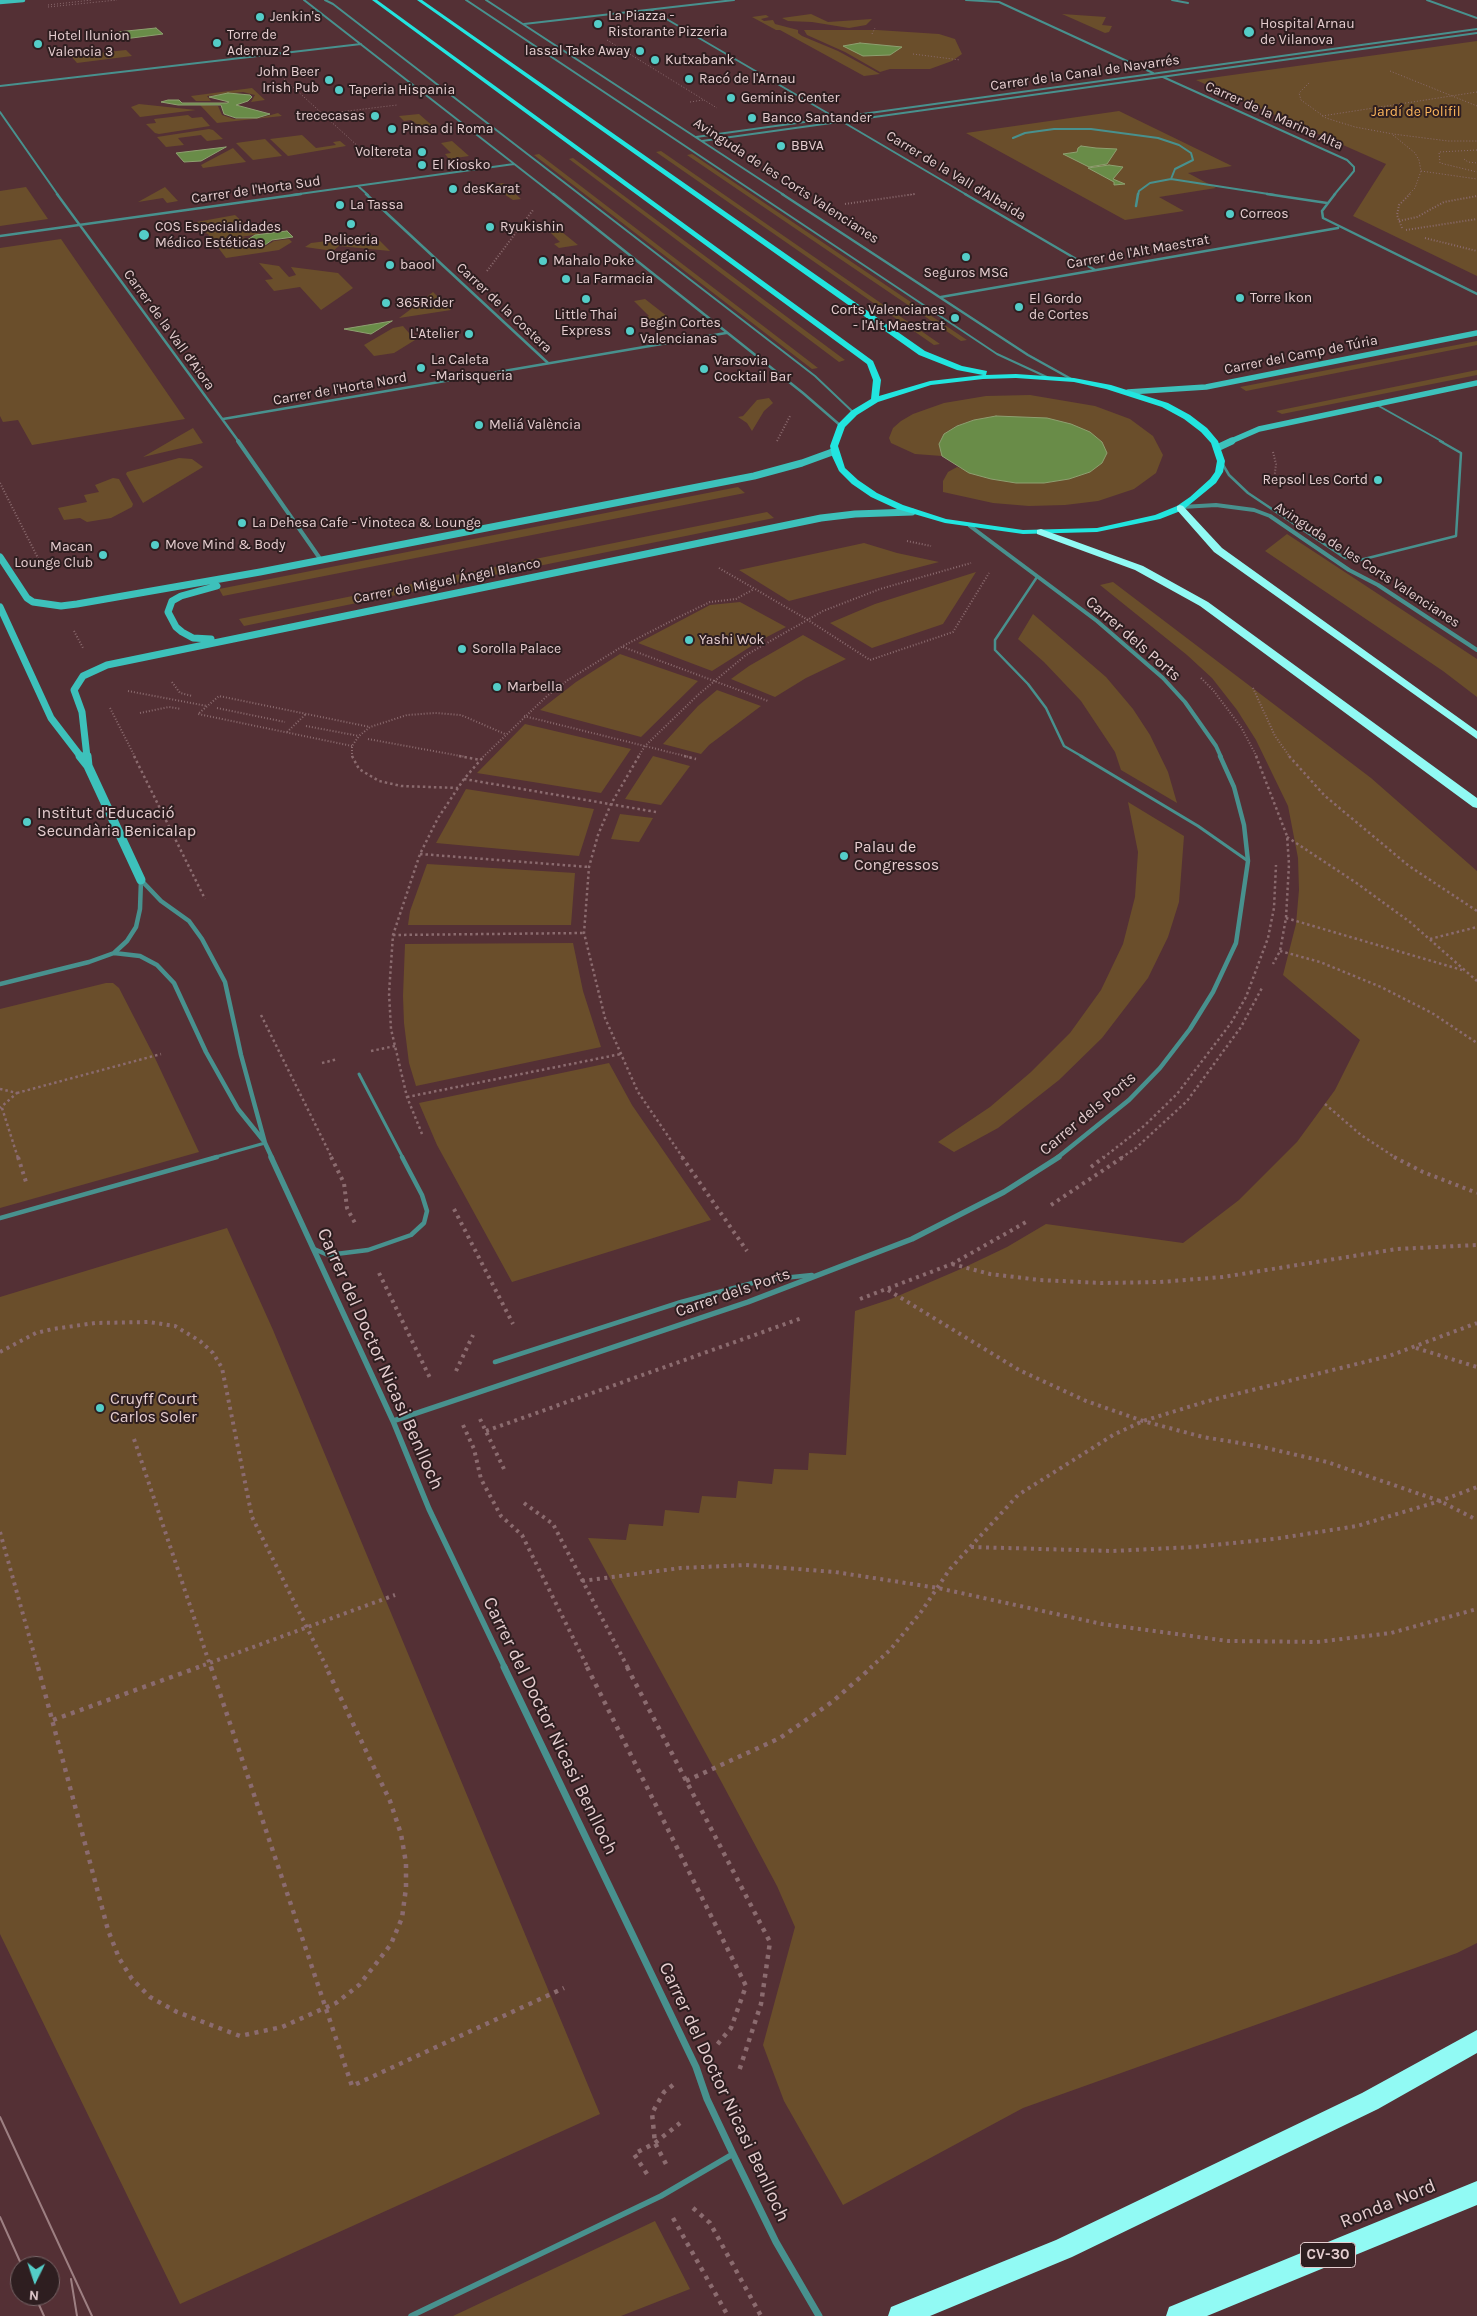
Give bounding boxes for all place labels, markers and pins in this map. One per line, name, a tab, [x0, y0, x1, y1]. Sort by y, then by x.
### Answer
place label: La Piazza - Ristorante Pizzeria	[608, 8, 727, 40]
place label: Jenkin's	[270, 9, 321, 25]
marker: Jenkin's	[254, 11, 266, 23]
place label: Hospital Arnau de Vilanova	[1260, 16, 1355, 48]
marker: La Piazza - Ristorante Pizzeria	[592, 18, 604, 30]
marker: Hospital Arnau de Vilanova	[1242, 25, 1256, 39]
place label: Torre de Ademuz 2	[227, 27, 290, 59]
place label: Hotel Ilunion Valencia 3	[48, 28, 130, 60]
marker: Torre de Ademuz 2	[211, 37, 223, 49]
marker: Hotel Ilunion Valencia 3	[32, 38, 44, 50]
place label: lassal Take Away	[525, 43, 630, 59]
marker: lassal Take Away	[634, 45, 646, 57]
place label: Kutxabank	[665, 52, 734, 68]
marker: Kutxabank	[649, 54, 661, 66]
place label: John Beer Irish Pub	[257, 64, 319, 96]
place label: Racó de l'Arnau	[699, 71, 796, 87]
marker: Racó de l'Arnau	[683, 73, 695, 85]
marker: John Beer Irish Pub	[323, 74, 335, 86]
place label: Taperia Hispania	[349, 82, 455, 98]
marker: Taperia Hispania	[333, 84, 345, 96]
place label: Geminis Center	[741, 90, 840, 106]
marker: Geminis Center	[725, 92, 737, 104]
place label: trececasas	[296, 108, 365, 124]
marker: trececasas	[369, 110, 381, 122]
place label: Banco Santander	[762, 110, 872, 126]
marker: Banco Santander	[746, 112, 758, 124]
place label: Pinsa di Roma	[402, 121, 494, 137]
marker: Pinsa di Roma	[386, 123, 398, 135]
place label: BBVA	[791, 138, 824, 154]
marker: BBVA	[775, 140, 787, 152]
place label: Voltereta	[355, 144, 412, 160]
marker: Voltereta	[416, 146, 428, 158]
place label: El Kiosko	[432, 157, 490, 173]
marker: El Kiosko	[416, 159, 428, 171]
place label: desKarat	[463, 181, 520, 197]
marker: desKarat	[447, 183, 459, 195]
place label: La Tassa	[350, 197, 403, 213]
marker: La Tassa	[334, 199, 346, 211]
place label: Correos	[1240, 206, 1289, 222]
marker: Correos	[1224, 208, 1236, 220]
marker: Peliceria Organic	[345, 218, 357, 230]
place label: COS Especialidades Médico Estéticas	[155, 219, 281, 252]
place label: Ryukishin	[500, 219, 564, 235]
marker: Ryukishin	[484, 221, 496, 233]
marker: COS Especialidades Médico Estéticas	[137, 228, 151, 242]
place label: Peliceria Organic	[324, 232, 378, 264]
marker: Seguros MSG	[960, 251, 972, 263]
place label: Mahalo Poke	[553, 253, 634, 269]
marker: Mahalo Poke	[537, 255, 549, 267]
place label: baool	[400, 257, 435, 273]
marker: baool	[384, 259, 396, 271]
place label: Seguros MSG	[924, 265, 1008, 281]
place label: La Farmacia	[576, 271, 653, 287]
marker: La Farmacia	[560, 273, 572, 285]
place label: Torre Ikon	[1250, 290, 1312, 306]
place label: El Gordo de Cortes	[1029, 291, 1089, 324]
marker: Torre Ikon	[1234, 292, 1246, 304]
marker: Little Thai Express	[580, 293, 592, 305]
place label: 365Rider	[396, 295, 453, 311]
marker: 365Rider	[380, 297, 392, 309]
marker: El Gordo de Cortes	[1013, 301, 1025, 313]
place label: Corts Valencianes - l'Alt Maestrat	[831, 302, 945, 334]
place label: Little Thai Express	[554, 307, 618, 340]
marker: Corts Valencianes - l'Alt Maestrat	[949, 312, 961, 324]
place label: Begin Cortes Valencianas	[640, 315, 721, 348]
marker: Begin Cortes Valencianas	[624, 325, 636, 337]
place label: L'Atelier	[410, 326, 459, 342]
marker: L'Atelier	[463, 328, 475, 340]
place label: La Caleta -Marisqueria	[431, 352, 513, 384]
place label: Varsovia Cocktail Bar	[714, 353, 791, 386]
marker: La Caleta -Marisqueria	[415, 362, 427, 374]
marker: Varsovia Cocktail Bar	[698, 363, 710, 375]
place label: Meliá València	[489, 417, 581, 433]
marker: Meliá València	[473, 419, 485, 431]
place label: Repsol Les Cortd	[1263, 472, 1368, 488]
marker: Repsol Les Cortd	[1372, 474, 1384, 486]
place label: La Dehesa Cafe - Vinoteca & Lounge	[252, 515, 481, 531]
marker: La Dehesa Cafe - Vinoteca & Lounge	[236, 517, 248, 529]
place label: Move Mind & Body	[165, 537, 285, 553]
place label: Macan Lounge Club	[14, 539, 93, 572]
marker: Move Mind & Body	[149, 539, 161, 551]
marker: Macan Lounge Club	[97, 549, 109, 561]
place label: Yashi Wok	[699, 632, 764, 648]
marker: Yashi Wok	[683, 634, 695, 646]
place label: Sorolla Palace	[472, 641, 561, 657]
marker: Sorolla Palace	[456, 643, 468, 655]
place label: Marbella	[507, 679, 563, 695]
marker: Marbella	[491, 681, 503, 693]
place label: Institut d'Educació Secundària Benicalap	[37, 803, 196, 841]
marker: Institut d'Educació Secundària Benicalap	[21, 816, 33, 828]
place label: Palau de Congressos	[854, 837, 939, 875]
marker: Palau de Congressos	[838, 850, 850, 862]
place label: Cruyff Court Carlos Soler	[110, 1389, 198, 1427]
marker: Cruyff Court Carlos Soler	[94, 1402, 106, 1414]

